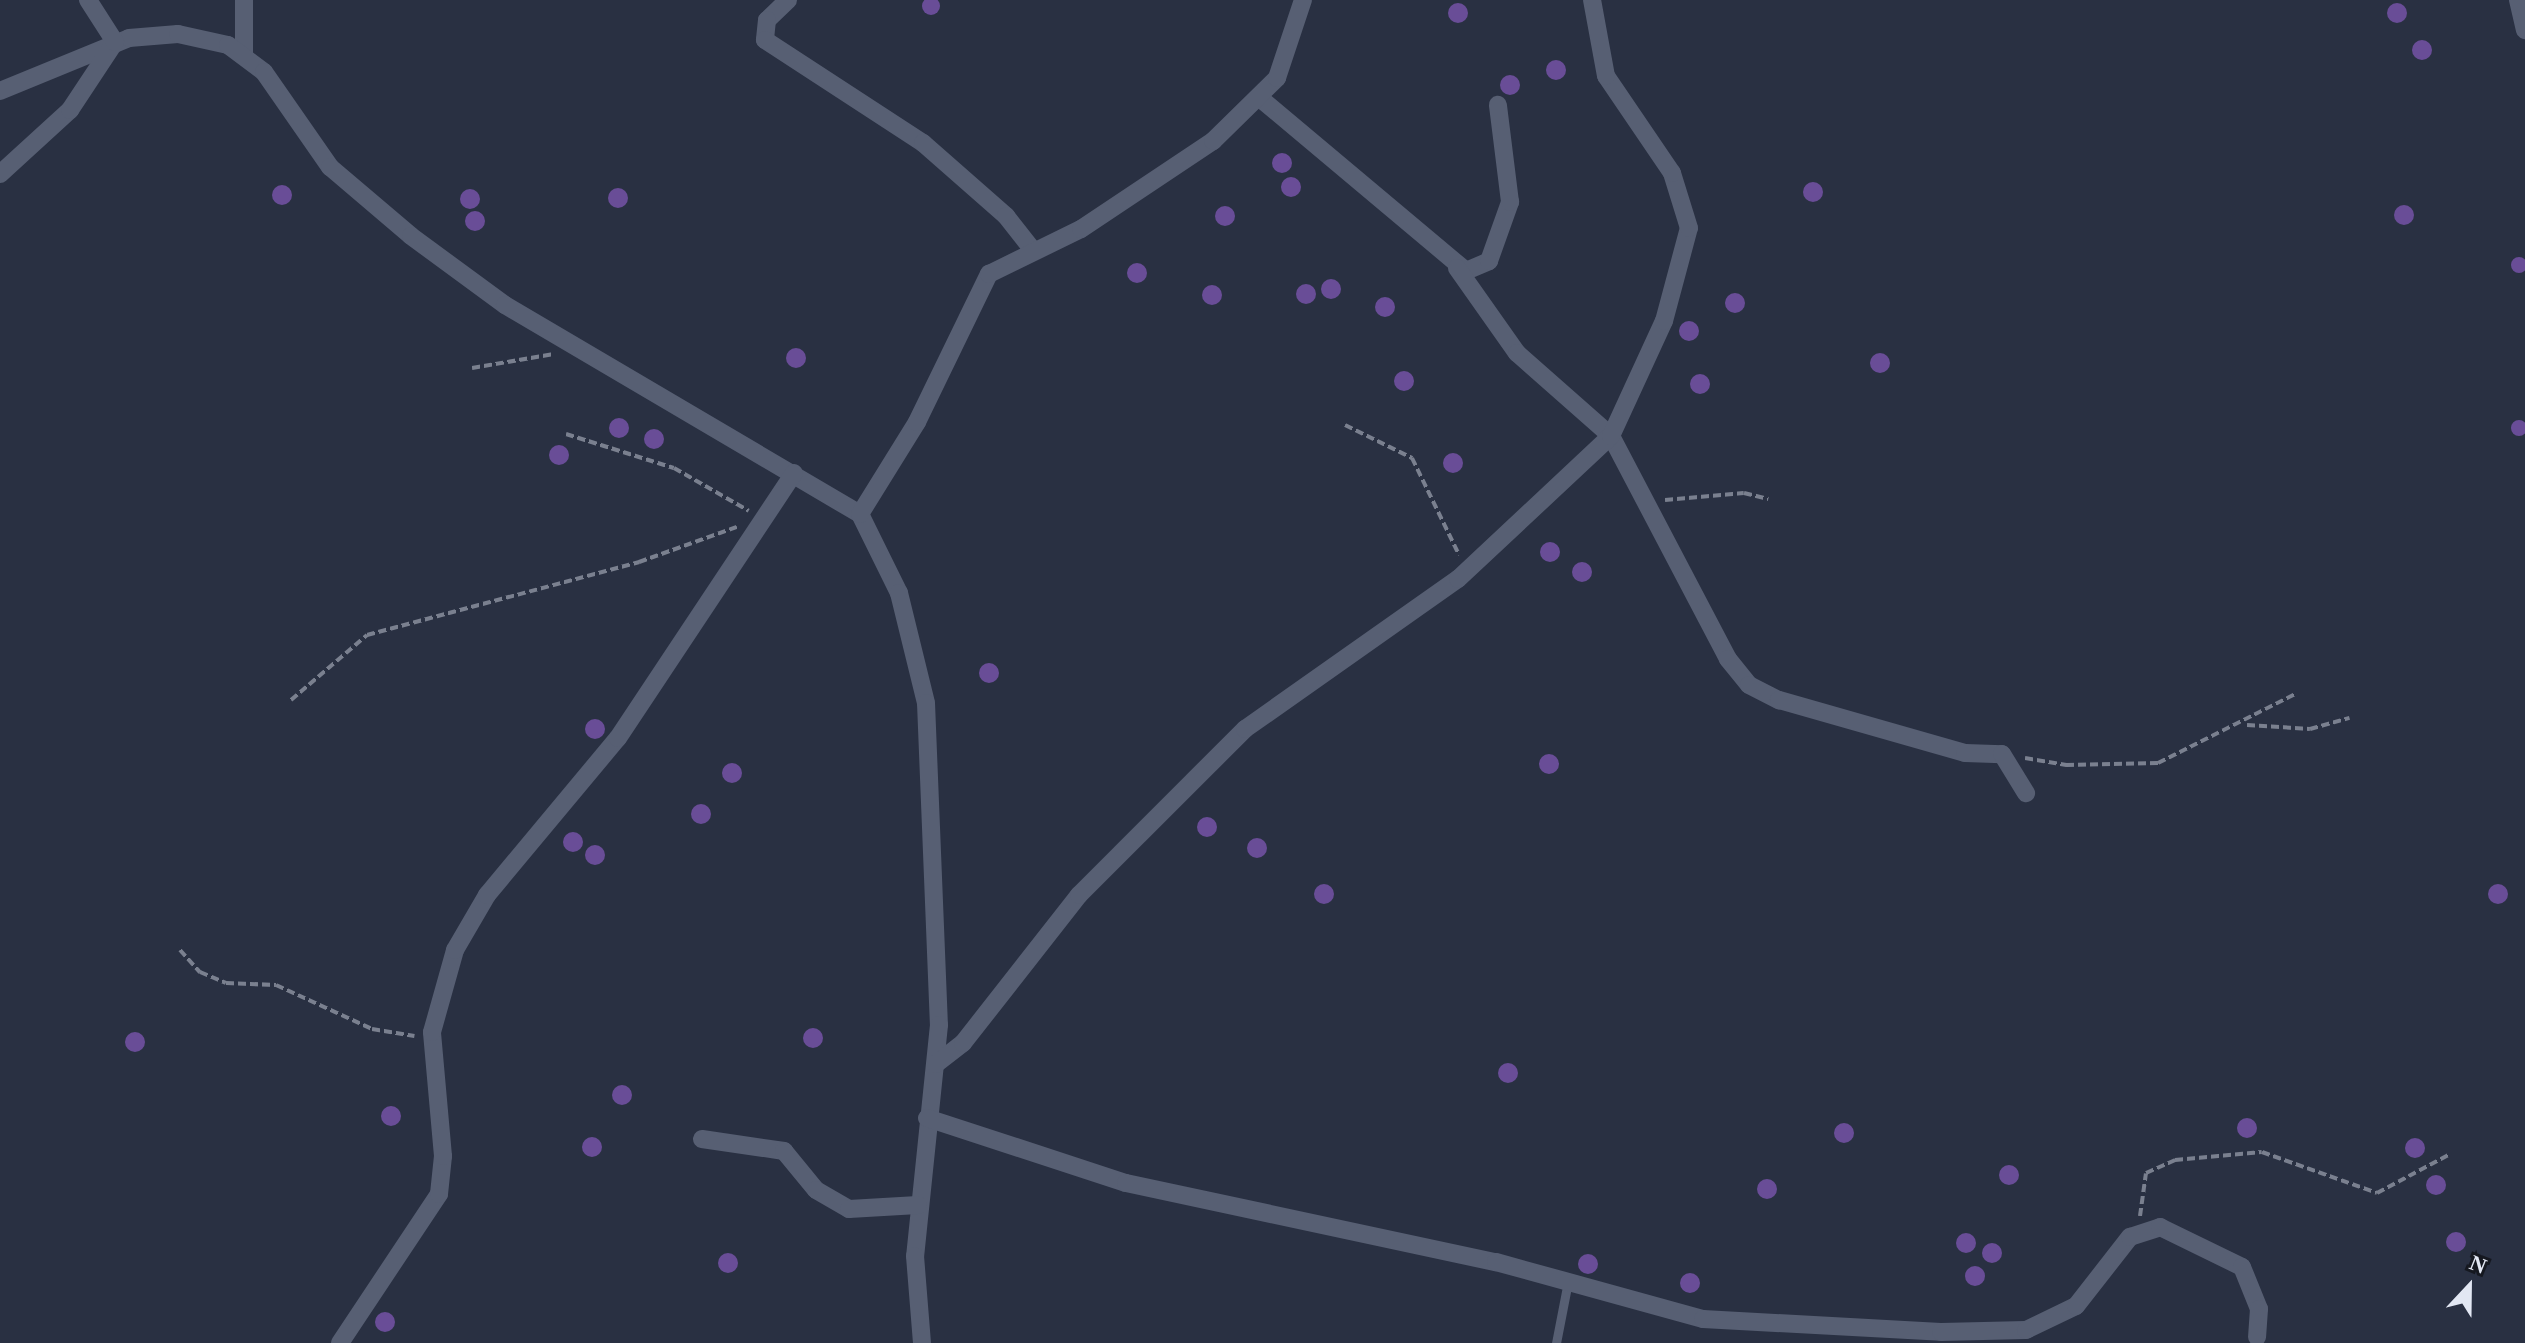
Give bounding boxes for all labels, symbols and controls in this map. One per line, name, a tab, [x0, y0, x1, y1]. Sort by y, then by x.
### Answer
north arrow	[2429, 1247, 2509, 1327]
text: N	[2466, 1250, 2490, 1279]

